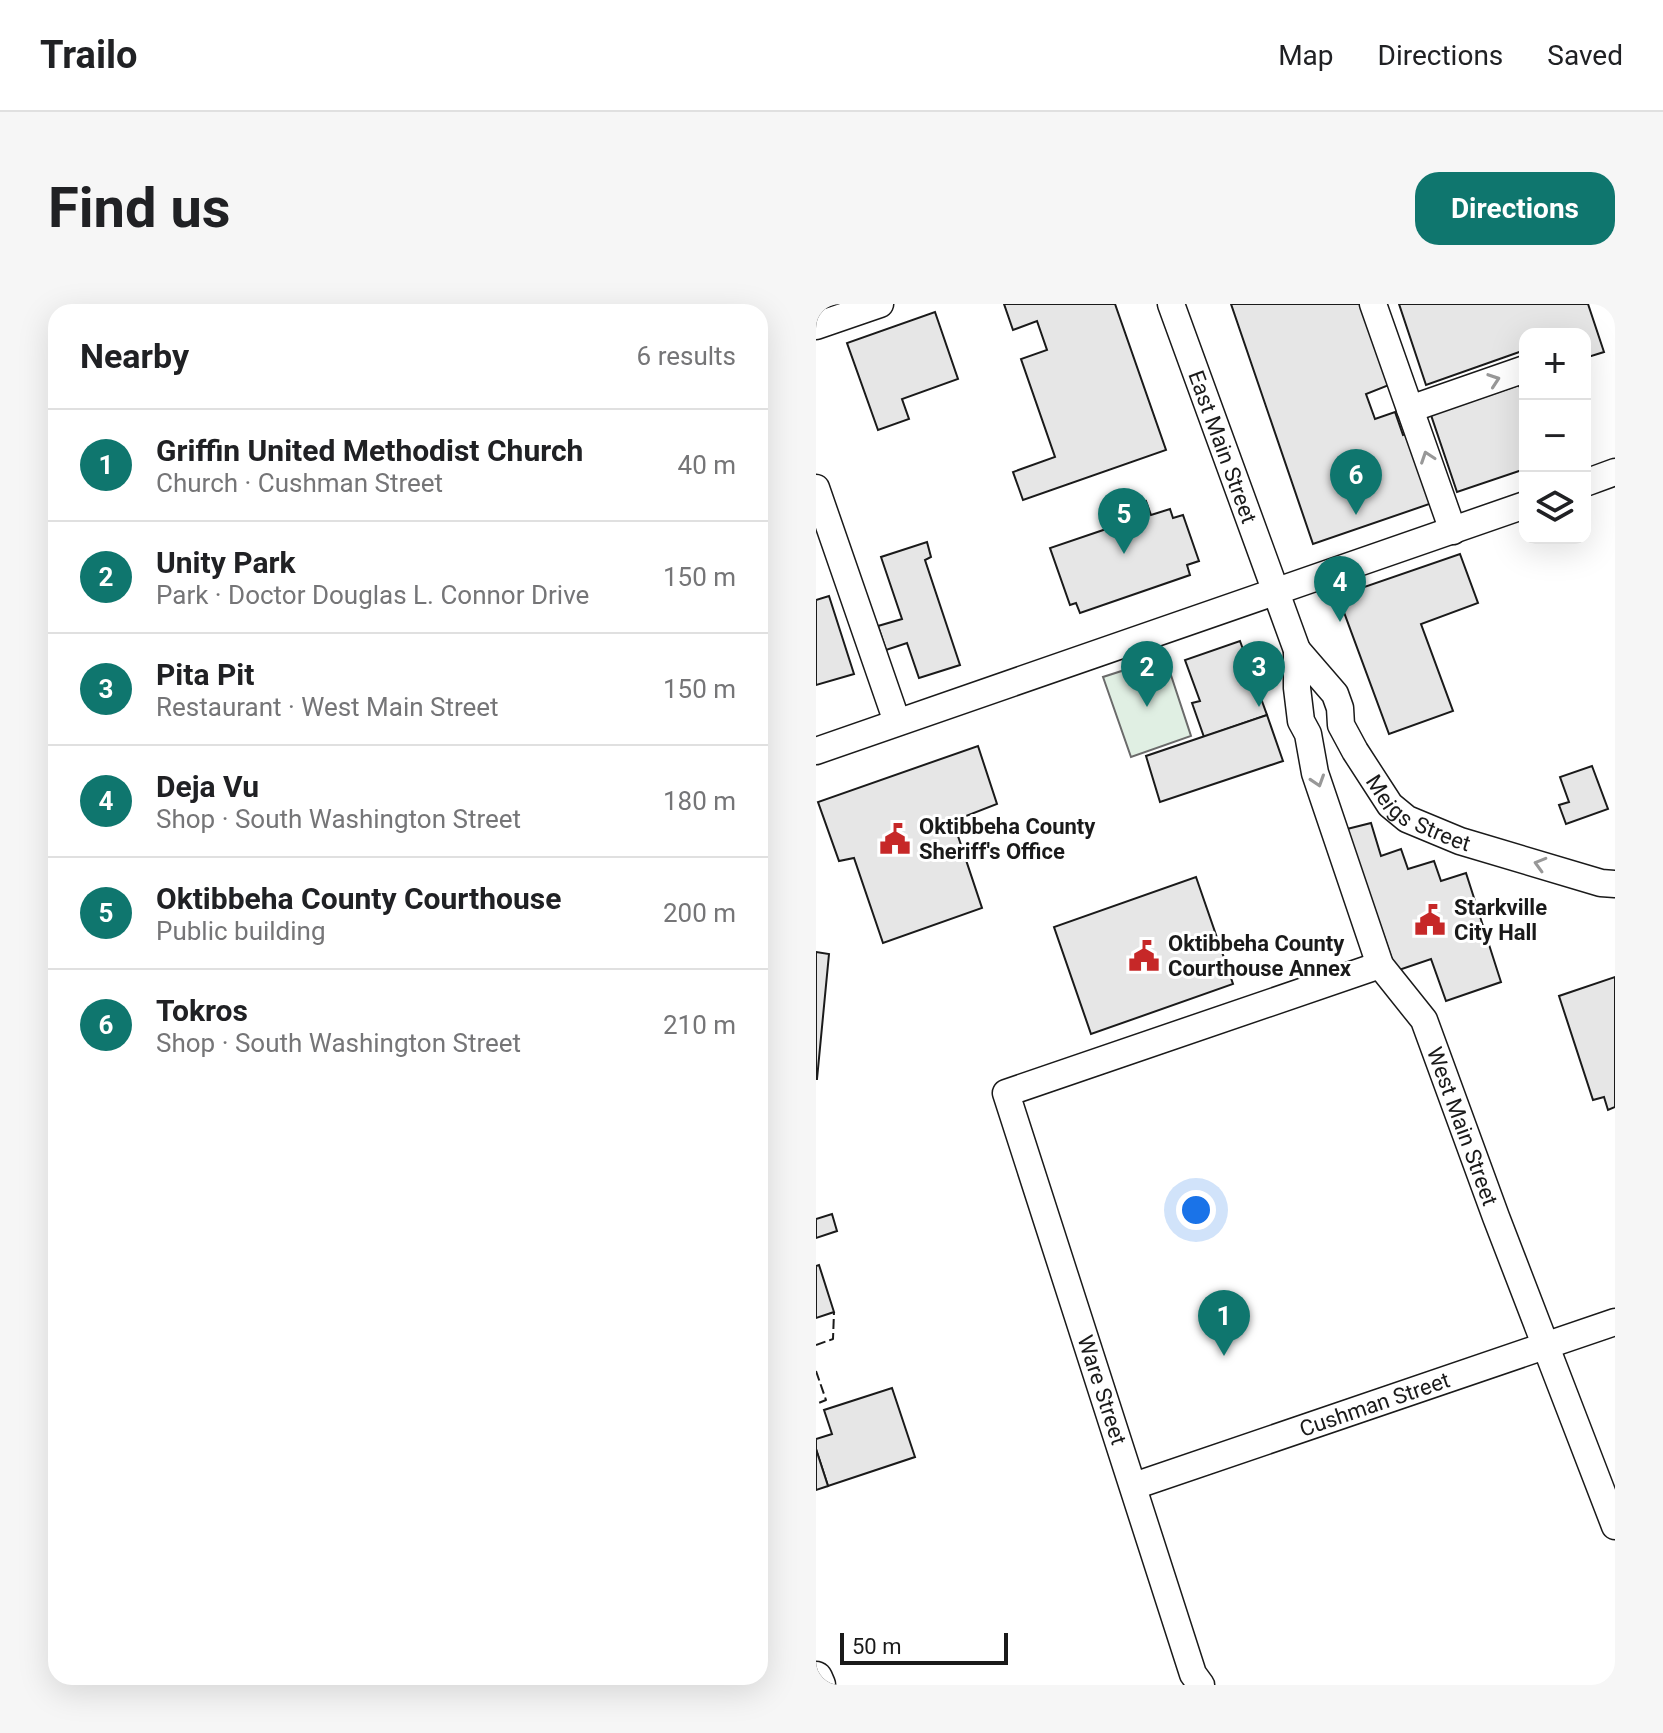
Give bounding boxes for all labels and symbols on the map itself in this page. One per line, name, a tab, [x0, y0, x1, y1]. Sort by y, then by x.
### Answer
street label: East Main Street	[1184, 367, 1262, 527]
one-way arrow	[1486, 373, 1500, 389]
pin: 6	[1330, 449, 1382, 515]
one-way arrow	[1420, 451, 1437, 465]
pin: 5	[1098, 488, 1150, 554]
pin: 4	[1314, 556, 1366, 622]
pin: 2	[1121, 641, 1173, 707]
pin: 3	[1233, 641, 1285, 707]
street label: Meigs Street	[1361, 770, 1474, 856]
one-way arrow	[1309, 774, 1325, 787]
place label: Oktibbeha County Sheriff's Office	[919, 814, 1096, 864]
public building icon: Oktibbeha County Sheriff's Office	[878, 822, 912, 856]
one-way arrow	[1534, 856, 1548, 873]
place label: Starkville City Hall	[1454, 895, 1547, 945]
public building icon: Starkville City Hall	[1413, 903, 1447, 937]
place label: Oktibbeha County Courthouse Annex	[1168, 931, 1352, 981]
public building icon: Oktibbeha County Courthouse Annex	[1127, 939, 1161, 973]
street label: West Main Street	[1422, 1043, 1503, 1209]
your location	[1176, 1190, 1216, 1230]
pin: 1	[1198, 1290, 1250, 1356]
street label: Ware Street	[1073, 1332, 1131, 1448]
street label: Cushman Street	[1296, 1367, 1453, 1441]
scale bar	[840, 1629, 1008, 1665]

